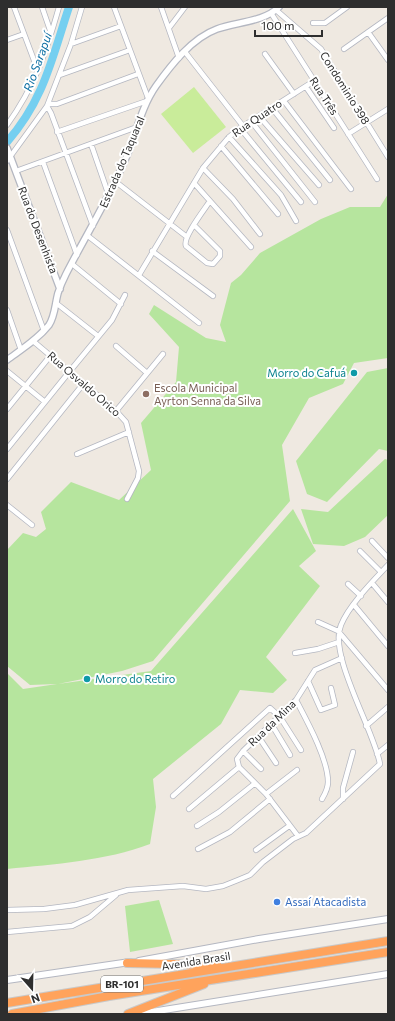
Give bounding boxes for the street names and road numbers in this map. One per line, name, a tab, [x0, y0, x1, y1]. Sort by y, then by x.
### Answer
street label: Condominio 398	[318, 49, 373, 127]
street label: Rua Três	[307, 74, 341, 117]
street label: Rua Quatro	[229, 96, 285, 139]
street label: Estrada do Taquaral	[96, 114, 147, 210]
street label: Rua do Desenhista	[16, 185, 61, 275]
street label: Rua Osvaldo Orico	[45, 348, 124, 419]
street label: Rua da Mina	[245, 697, 298, 748]
street label: Avenida Brasil	[161, 949, 231, 972]
road number: BR-101	[101, 976, 143, 992]

